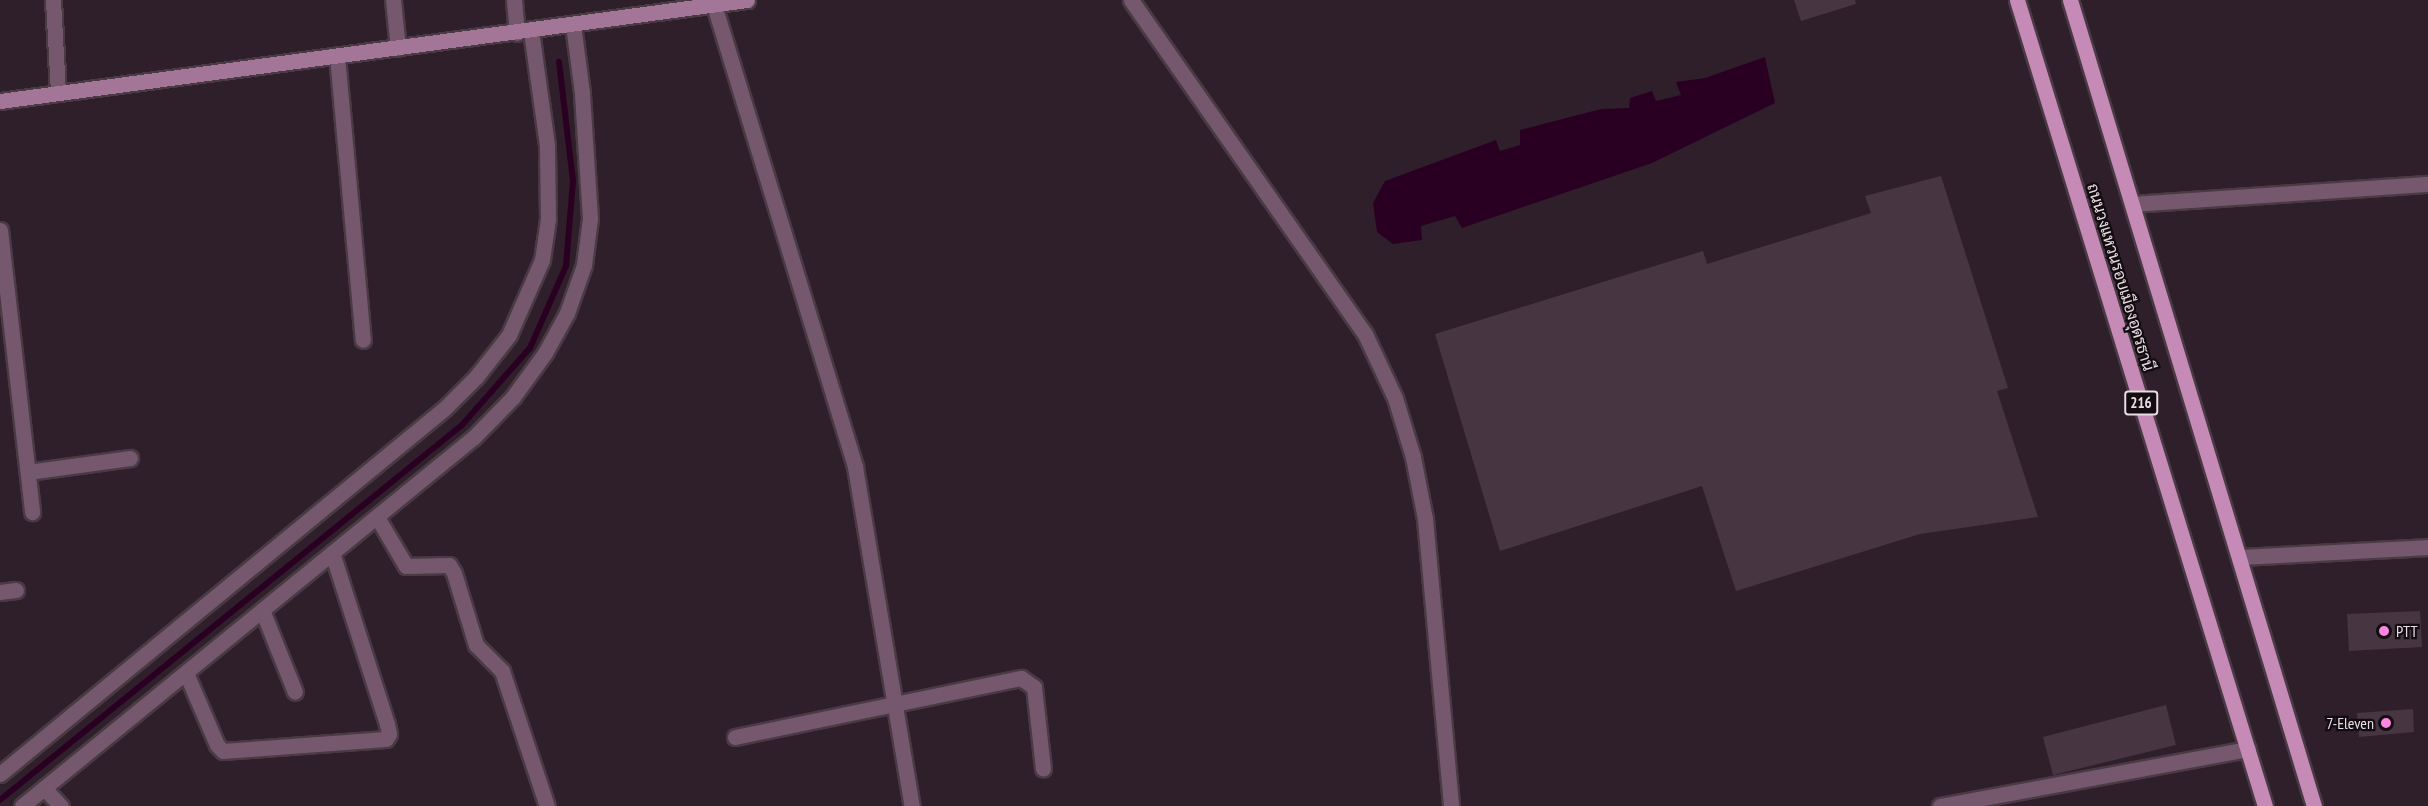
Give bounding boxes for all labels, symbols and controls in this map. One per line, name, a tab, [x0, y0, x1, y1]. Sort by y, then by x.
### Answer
street label: ถนนวงแหวนรอบเมืองอุดรธานี	[2083, 181, 2159, 373]
road number: 216	[2123, 391, 2159, 415]
place label: PTT	[2396, 621, 2418, 641]
marker: PTT	[2377, 624, 2391, 638]
place label: 7-Eleven	[2326, 713, 2374, 733]
marker: 7-Eleven	[2379, 716, 2393, 730]

